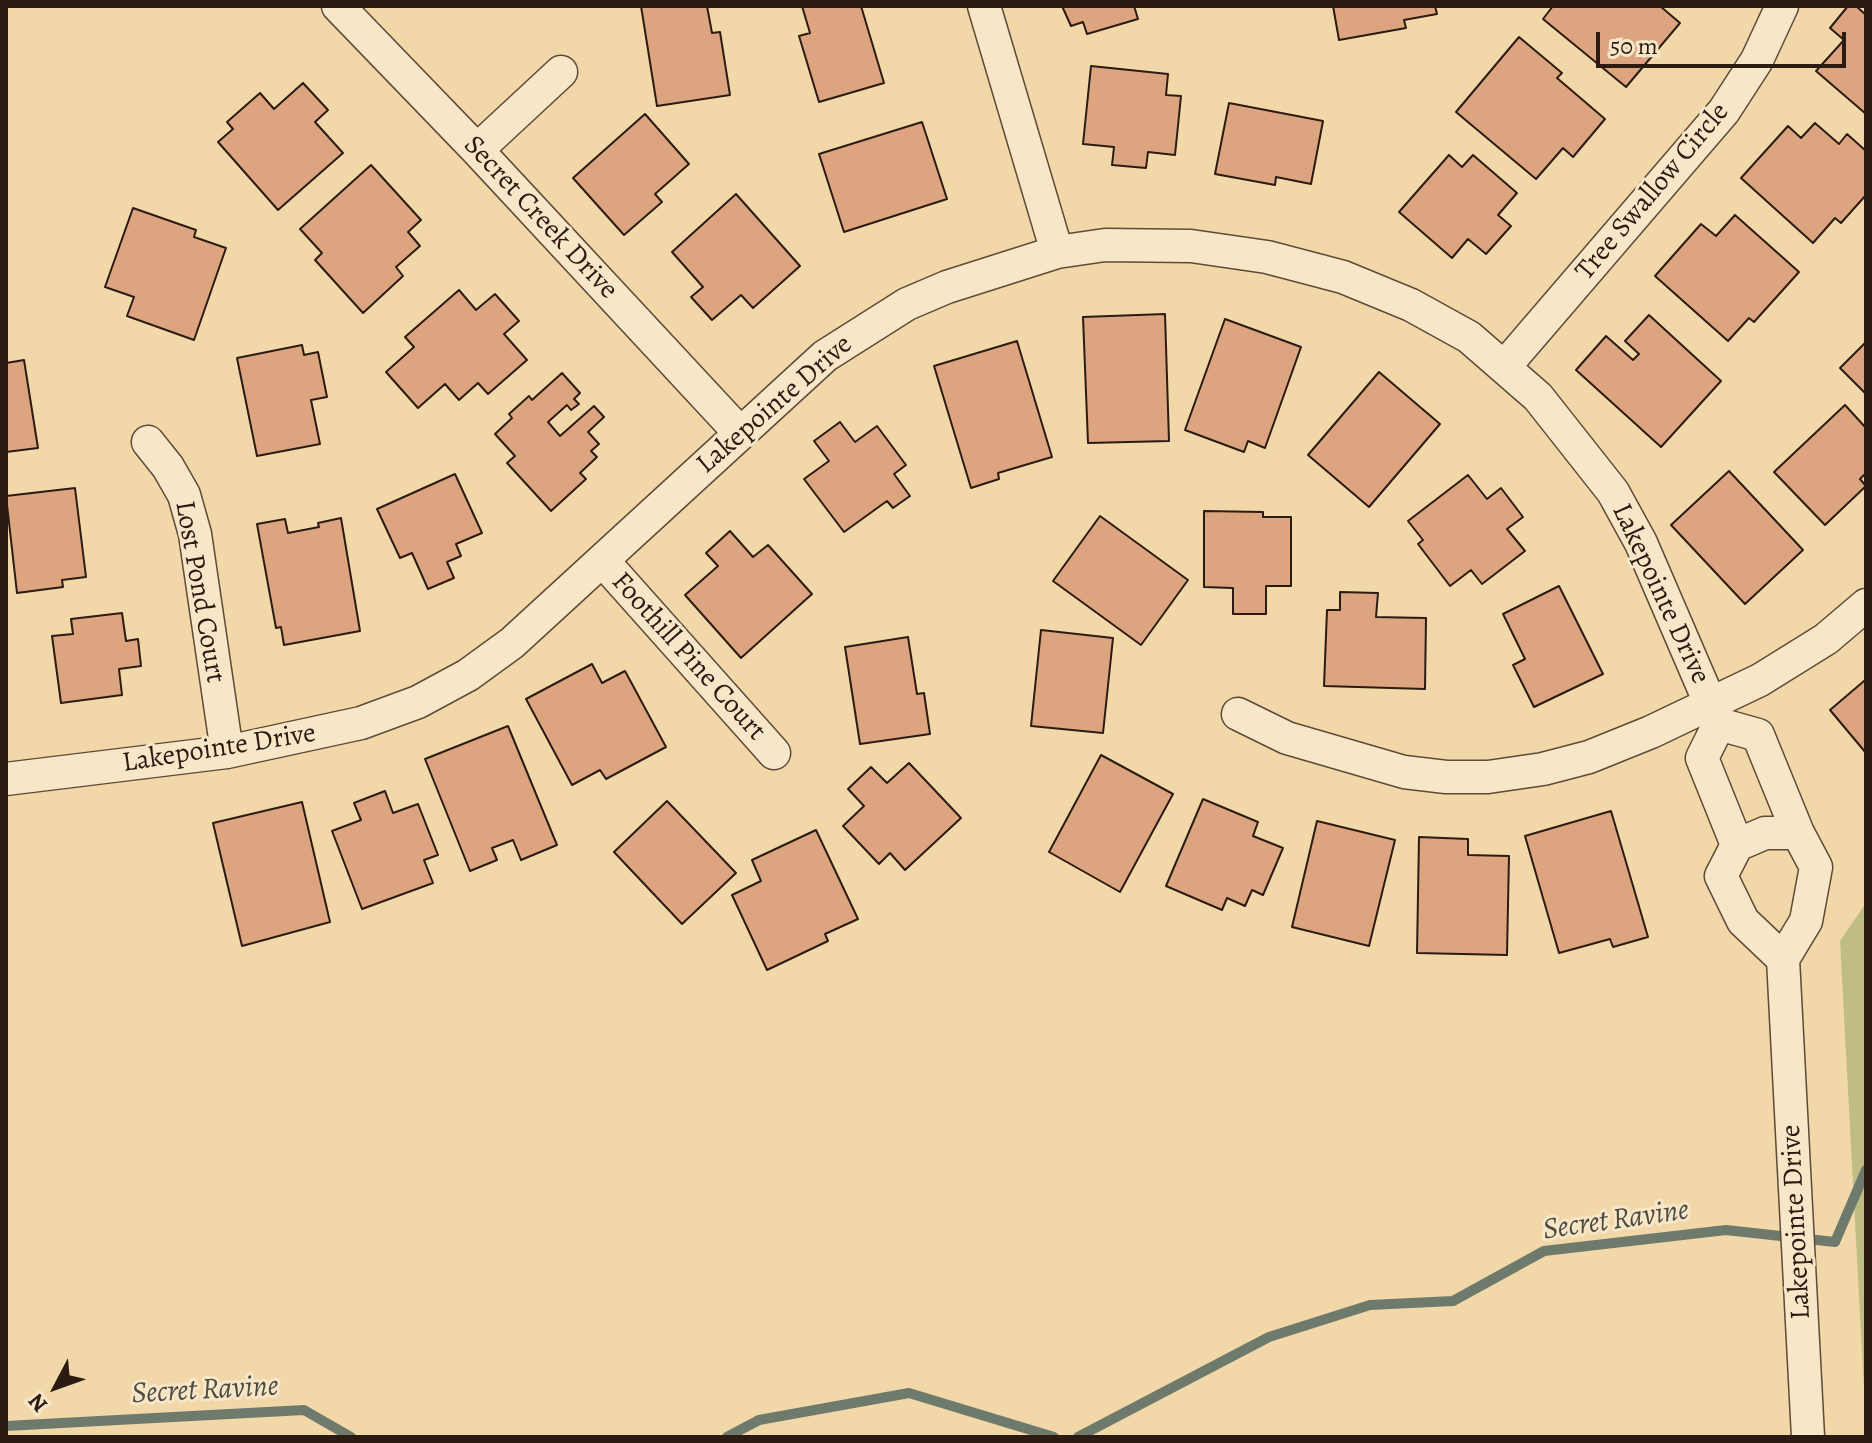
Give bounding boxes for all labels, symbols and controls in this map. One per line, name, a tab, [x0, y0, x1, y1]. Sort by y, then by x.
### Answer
scale bar	[1600, 16, 1850, 66]
text: 50 m	[1610, 30, 1658, 62]
street label: Tree Swallow Circle	[1569, 96, 1737, 288]
street label: Secret Creek Drive	[456, 129, 624, 307]
street label: Lakepointe Drive	[690, 328, 860, 482]
street label: Lost Pond Court	[166, 498, 232, 686]
street label: Lakepointe Drive	[1604, 498, 1716, 690]
street label: Foothill Pine Court	[604, 566, 772, 748]
street label: Lakepointe Drive	[120, 717, 318, 781]
street label: Lakepointe Drive	[1775, 1124, 1819, 1320]
water label: Secret Ravine	[1541, 1193, 1691, 1249]
north arrow	[16, 1347, 96, 1427]
water label: Secret Ravine	[131, 1369, 279, 1413]
text: N	[21, 1387, 54, 1419]

